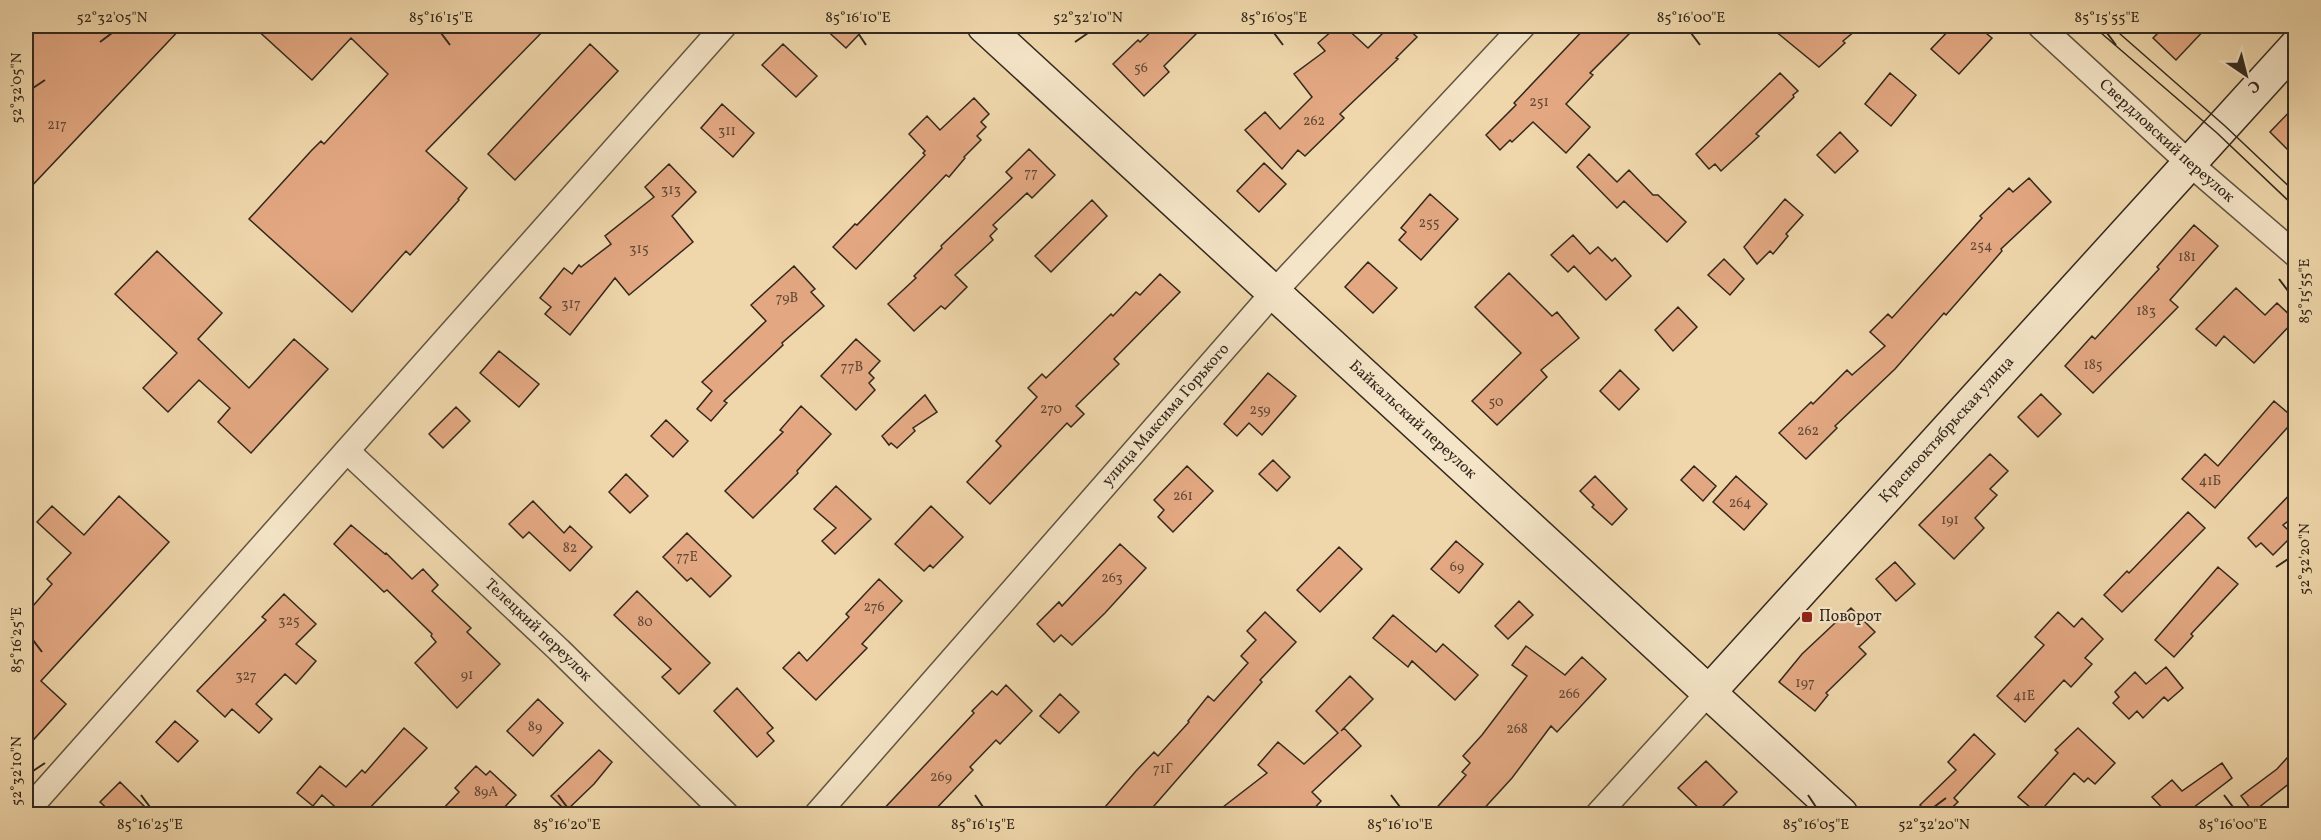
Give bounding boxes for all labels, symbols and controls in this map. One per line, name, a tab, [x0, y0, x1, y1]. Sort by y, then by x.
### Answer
text: 52°32'05"N	[76, 8, 148, 29]
text: 85°16'15"E	[409, 8, 473, 29]
text: 85°16'10"E	[825, 8, 891, 29]
text: 52°32'10"N	[1053, 8, 1123, 29]
text: 85°16'05"E	[1241, 8, 1307, 29]
text: 85°16'00"E	[1657, 8, 1725, 29]
text: 85°15'55"E	[2075, 8, 2139, 29]
north arrow	[2216, 45, 2276, 105]
text: 52°32'05"N	[7, 52, 28, 124]
house number: 56	[1134, 59, 1148, 78]
street label: Свердловский переулок	[2094, 74, 2239, 208]
text: С	[2243, 74, 2264, 98]
house number: 251	[1529, 93, 1549, 112]
house number: 262	[1303, 112, 1325, 131]
house number: 217	[47, 116, 67, 135]
house number: 311	[718, 122, 736, 141]
house number: 77	[1024, 164, 1038, 183]
house number: 313	[661, 181, 681, 200]
house number: 255	[1419, 214, 1440, 233]
house number: 254	[1970, 237, 1992, 256]
house number: 315	[629, 240, 649, 259]
house number: 181	[2178, 248, 2196, 267]
text: 85°15'55"E	[2295, 259, 2316, 323]
house number: 79В	[776, 289, 798, 308]
house number: 317	[561, 295, 581, 314]
house number: 183	[2136, 302, 2156, 321]
street label: улица Максима Горького	[1097, 339, 1235, 492]
street label: Краснооктябрьская улица	[1875, 352, 2020, 508]
street label: Байкальский переулок	[1344, 355, 1481, 485]
house number: 185	[2083, 356, 2103, 375]
house number: 77В	[841, 358, 863, 377]
house number: 50	[1489, 393, 1503, 412]
house number: 270	[1040, 400, 1062, 419]
house number: 259	[1249, 401, 1271, 420]
house number: 262	[1797, 422, 1819, 441]
house number: 41Б	[2199, 472, 2221, 491]
house number: 261	[1173, 487, 1193, 506]
house number: 264	[1729, 494, 1751, 513]
house number: 191	[1941, 511, 1959, 530]
text: 52°32'20"N	[2295, 523, 2316, 595]
house number: 82	[563, 539, 577, 558]
house number: 77Е	[676, 548, 698, 567]
house number: 69	[1450, 558, 1464, 577]
house number: 263	[1101, 569, 1123, 588]
street label: Телецкий переулок	[479, 574, 597, 687]
house number: 276	[863, 598, 885, 617]
place label: Поворот	[1819, 606, 1882, 628]
text: 85°16'25"E	[7, 607, 28, 673]
marker: Поворот	[1800, 610, 1814, 624]
house number: 325	[278, 612, 300, 631]
house number: 80	[637, 613, 653, 632]
house number: 91	[461, 666, 473, 685]
house number: 327	[235, 667, 257, 686]
house number: 197	[1795, 674, 1815, 693]
house number: 266	[1558, 685, 1580, 704]
house number: 41Е	[2013, 687, 2035, 706]
house number: 89	[528, 718, 542, 737]
house number: 268	[1506, 720, 1528, 739]
text: 52°32'10"N	[7, 736, 28, 806]
house number: 71Г	[1153, 760, 1173, 779]
house number: 269	[930, 768, 952, 787]
house number: 89А	[474, 783, 498, 802]
text: 85°16'25"E	[117, 815, 183, 836]
text: 85°16'20"E	[533, 815, 601, 836]
text: 85°16'15"E	[951, 815, 1015, 836]
text: 85°16'10"E	[1367, 815, 1433, 836]
text: 85°16'05"E	[1783, 815, 1849, 836]
text: 52°32'20"N	[1898, 815, 1970, 836]
text: 85°16'00"E	[2199, 815, 2267, 836]

